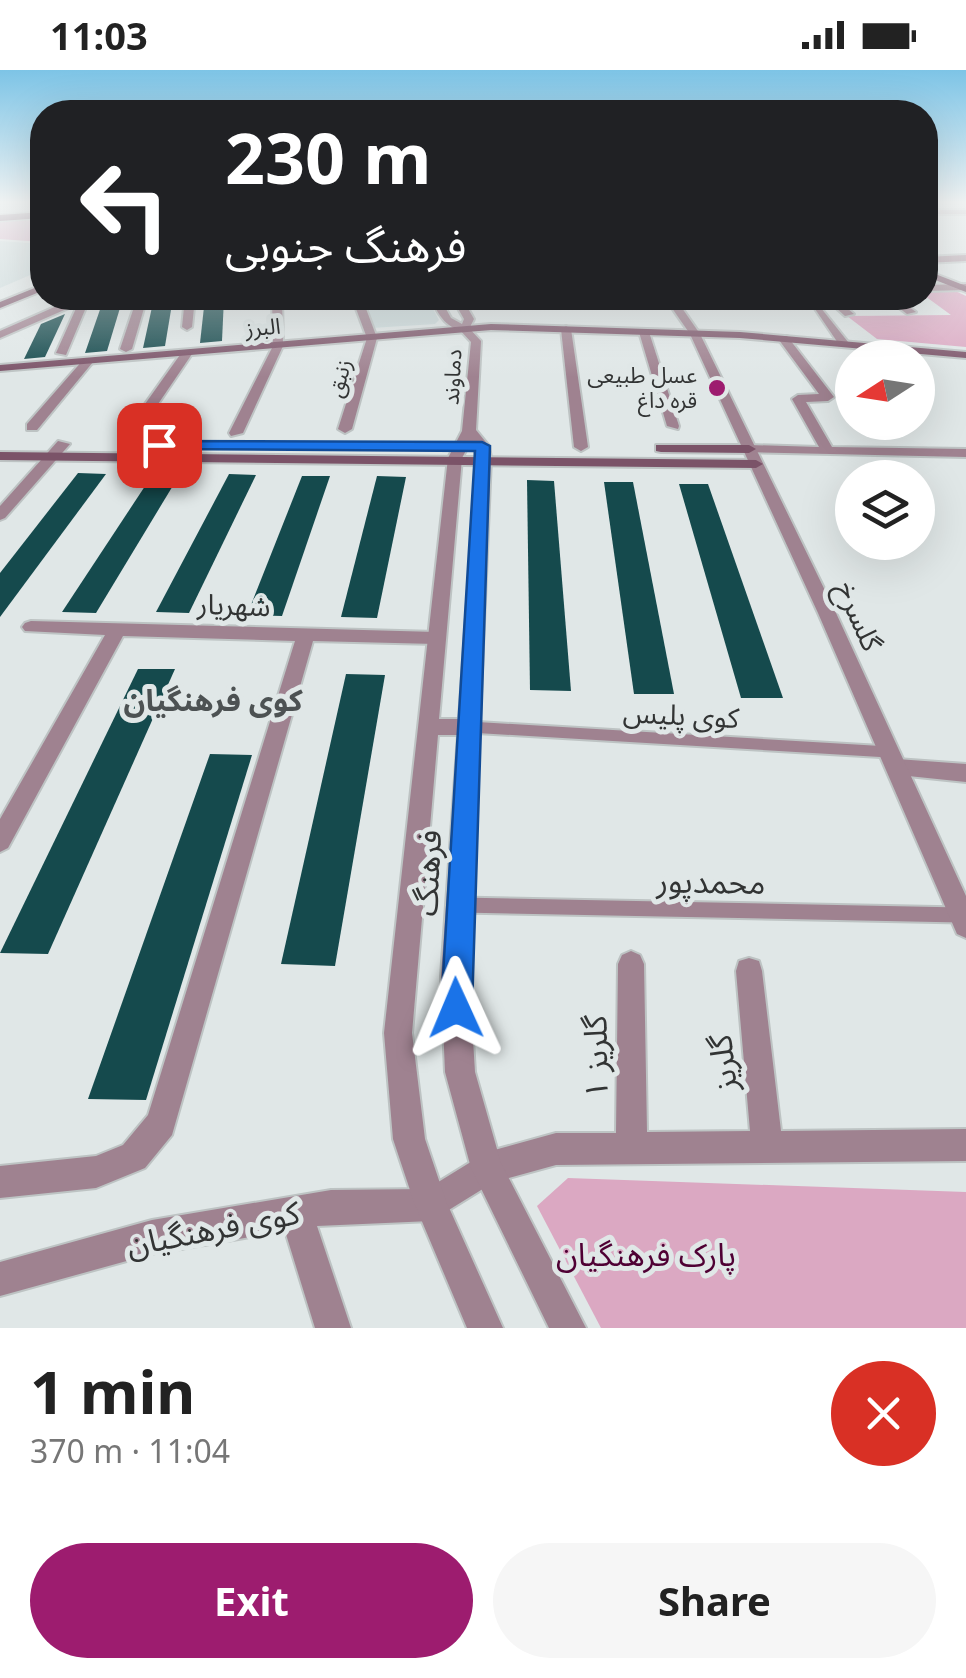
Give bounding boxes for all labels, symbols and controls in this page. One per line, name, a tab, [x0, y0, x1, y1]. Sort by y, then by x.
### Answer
text: 11:03	[50, 9, 148, 61]
text: 230 m	[225, 109, 432, 205]
icon: left	[60, 140, 190, 270]
text: فرهنگ جنوبی	[225, 214, 466, 275]
street label: البرز	[243, 310, 282, 343]
north arrow	[835, 340, 935, 440]
map controls	[835, 340, 935, 560]
street label: دماوند	[435, 348, 467, 406]
street label: زنبق	[318, 355, 358, 400]
place label: عسل طبیعی قره داغ	[587, 359, 697, 417]
marker: عسل طبیعی قره داغ	[706, 377, 728, 399]
pin	[117, 403, 202, 488]
icon: arrive	[132, 418, 187, 473]
button: layers	[835, 460, 935, 560]
street label: گلسرخ	[825, 575, 892, 658]
street label: شهریار	[196, 584, 271, 624]
district label: کوی فرهنگیان	[123, 679, 303, 720]
street label: کوی پلیس	[622, 692, 740, 736]
street label: فرهنگ	[403, 829, 450, 917]
street label: محمدپور	[655, 858, 766, 903]
position arrow	[404, 956, 508, 1060]
street label: گلریز ۱	[572, 1014, 617, 1099]
street label: گلریز	[697, 1032, 746, 1095]
street label: کوی فرهنگیان	[123, 1190, 304, 1265]
park label: پارک فرهنگیان	[556, 1232, 736, 1275]
text: 1 min	[30, 1350, 195, 1432]
button: close	[831, 1361, 936, 1466]
text: 370 m · 11:04	[30, 1429, 230, 1472]
button: Exit	[30, 1543, 473, 1658]
button: Share	[493, 1543, 936, 1658]

